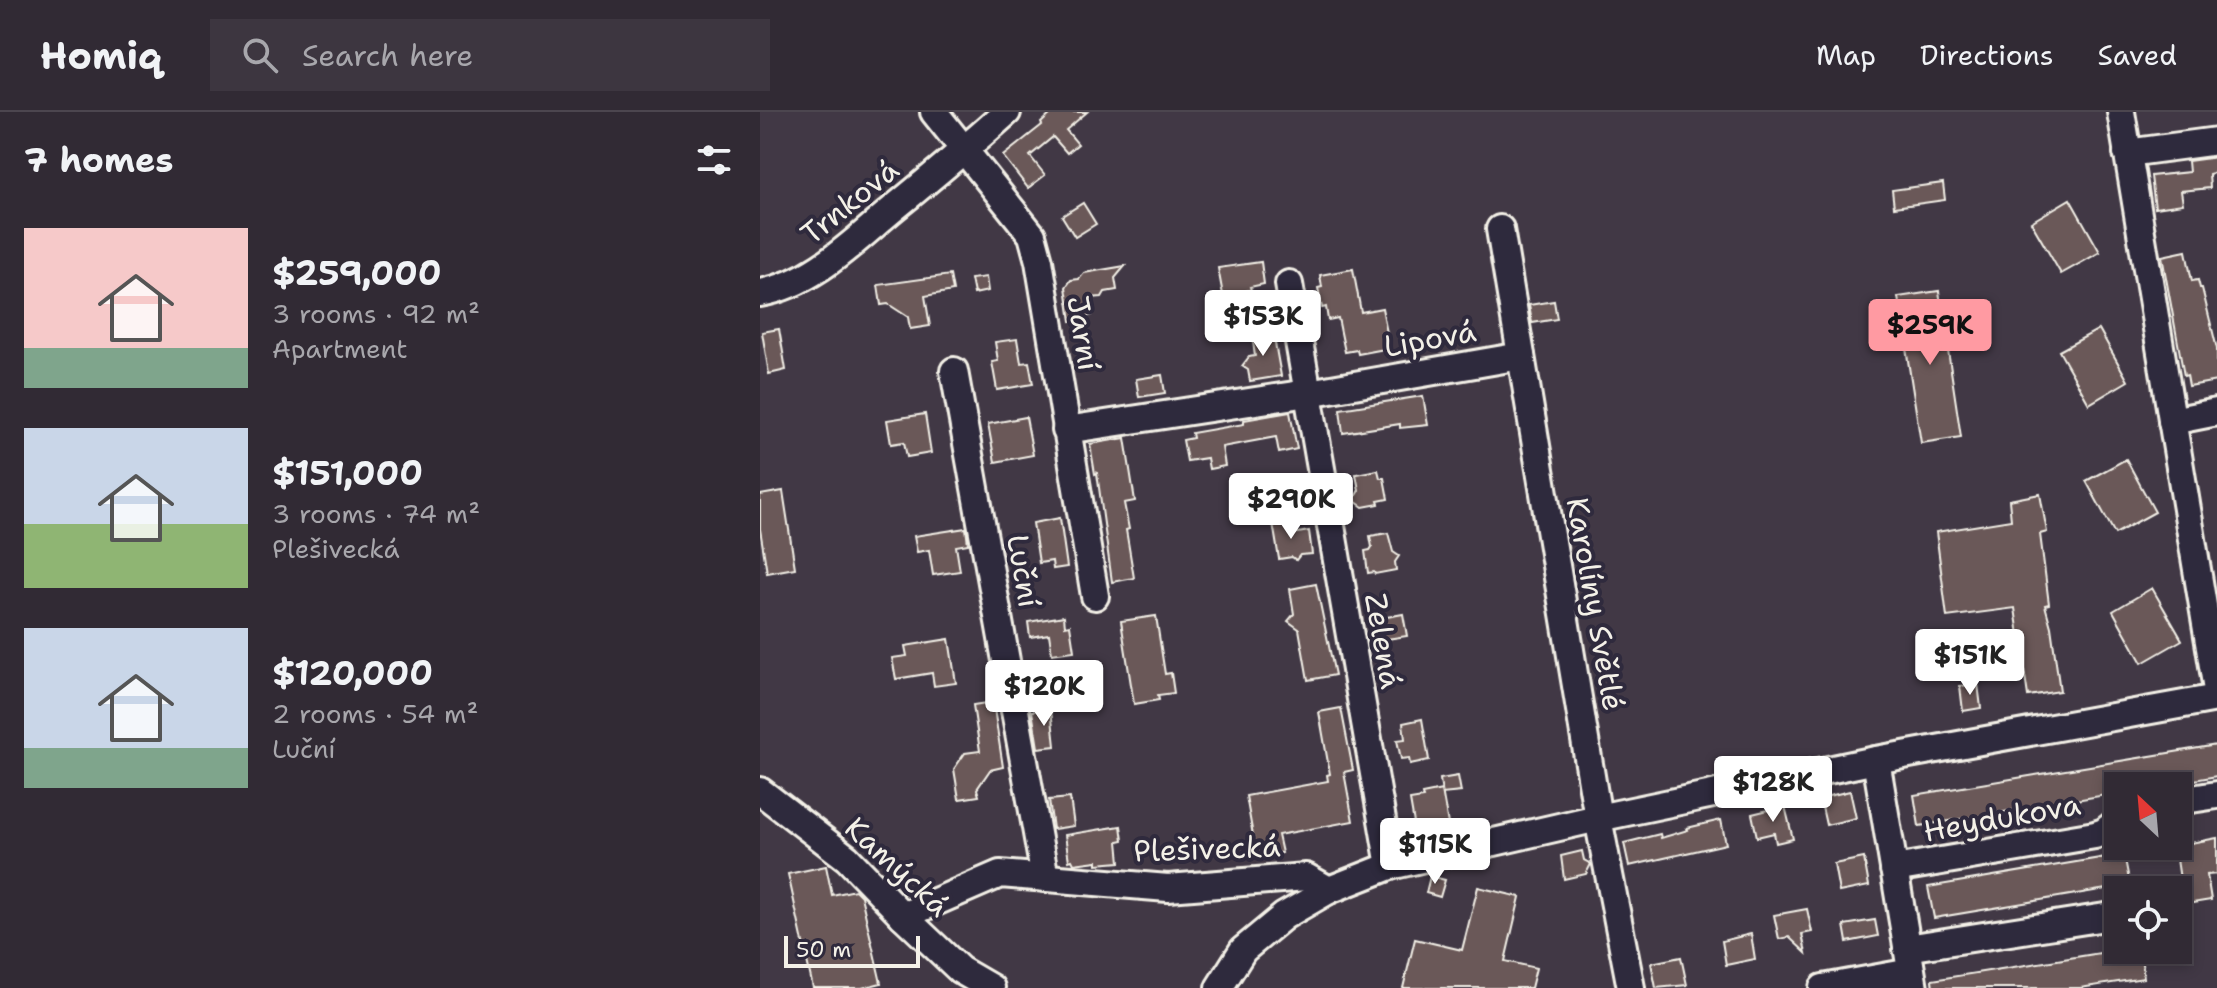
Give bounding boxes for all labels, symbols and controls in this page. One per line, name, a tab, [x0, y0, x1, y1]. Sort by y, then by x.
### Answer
search box	[210, 19, 770, 91]
text: Homiq	[40, 30, 162, 81]
icon: search	[238, 33, 282, 77]
text: Search here	[302, 35, 473, 76]
text: Map	[1816, 36, 1876, 74]
text: Directions	[1920, 36, 2054, 74]
text: Saved	[2098, 36, 2177, 74]
text: 7 homes	[24, 137, 173, 183]
icon: filters	[692, 138, 736, 182]
street label: Trnková	[792, 149, 908, 254]
text: $259,000	[272, 250, 441, 296]
icon: home	[88, 260, 184, 356]
pin: $153K	[1207, 290, 1319, 358]
street label: Jarní	[1057, 292, 1110, 374]
text: 3 rooms · 92 m²	[272, 296, 480, 331]
text: $153K	[1223, 298, 1303, 333]
pin: $259K	[1874, 299, 1986, 367]
text: $259K	[1887, 307, 1973, 342]
street label: Lipová	[1381, 310, 1480, 367]
text: Apartment	[272, 331, 408, 366]
text: $151,000	[272, 450, 423, 496]
icon: home	[88, 460, 184, 556]
pin: $290K	[1235, 473, 1347, 541]
text: $290K	[1247, 481, 1335, 516]
street label: Karolíny Světlé	[1557, 494, 1634, 714]
text: 3 rooms · 74 m²	[272, 496, 480, 531]
text: Plešivecká	[272, 531, 400, 566]
street label: Luční	[997, 531, 1050, 611]
street label: Zelená	[1355, 590, 1412, 692]
pin: $151K	[1914, 629, 2026, 697]
text: $151K	[1933, 637, 2007, 672]
text: $120,000	[272, 650, 433, 696]
icon: home	[88, 660, 184, 756]
pin: $120K	[988, 660, 1100, 728]
text: $120K	[1003, 668, 1085, 703]
text: 2 rooms · 54 m²	[272, 696, 478, 731]
text: Luční	[272, 731, 336, 766]
pin: $128K	[1717, 756, 1829, 824]
text: $128K	[1732, 764, 1814, 799]
north arrow	[2104, 772, 2192, 860]
map controls	[2104, 772, 2192, 964]
street label: Heydukova	[1920, 783, 2084, 851]
street label: Kamýcká	[836, 807, 959, 926]
pin: $115K	[1379, 818, 1491, 886]
street label: Plešivecká	[1133, 825, 1282, 872]
text: $115K	[1398, 826, 1472, 861]
button: locate	[2104, 876, 2192, 964]
scale bar	[784, 932, 920, 968]
text: 50 m	[796, 935, 851, 964]

